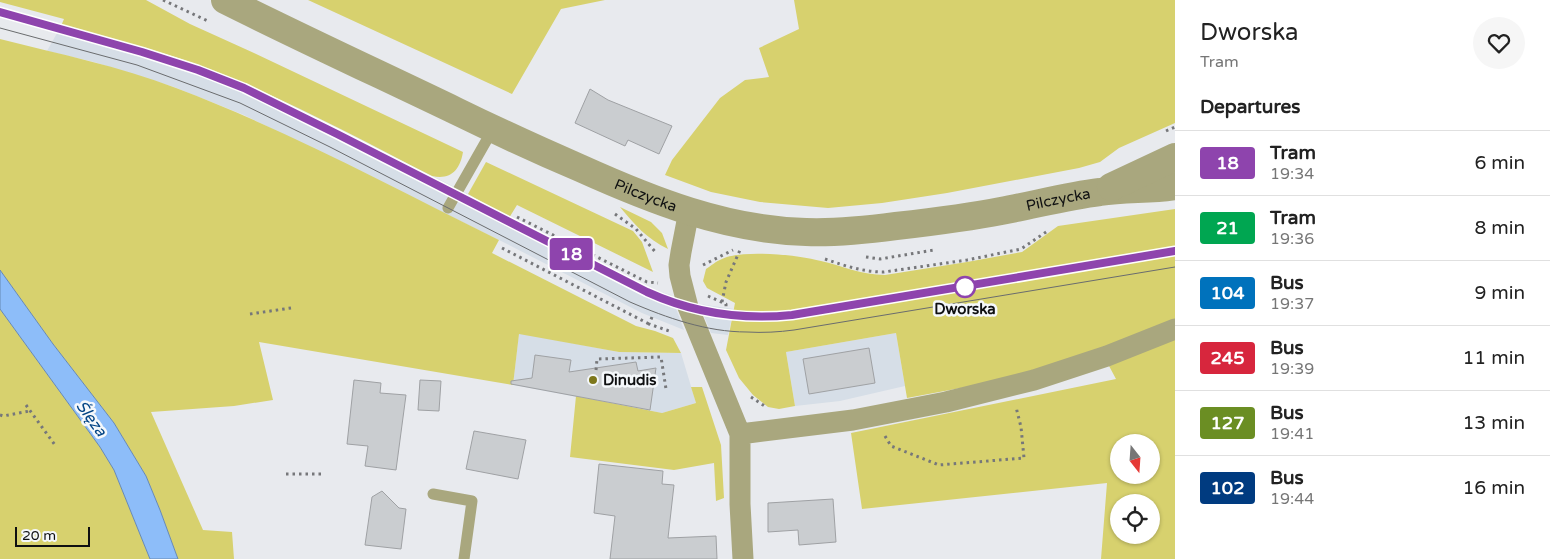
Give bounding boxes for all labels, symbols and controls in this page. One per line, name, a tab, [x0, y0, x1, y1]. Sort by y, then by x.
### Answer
button: heart	[1473, 17, 1525, 69]
text: Dworska	[1200, 18, 1299, 47]
text: Tram	[1200, 52, 1239, 72]
text: Departures	[1200, 96, 1300, 118]
text: Tram	[1270, 142, 1316, 164]
text: 18	[1216, 152, 1239, 174]
text: 6 min	[1474, 152, 1525, 174]
text: 19:34	[1270, 164, 1314, 184]
street label: Pilczycka	[612, 175, 679, 215]
street label: Pilczycka	[1024, 184, 1092, 215]
text: Tram	[1270, 207, 1316, 229]
text: 21	[1216, 217, 1239, 239]
text: 8 min	[1474, 217, 1525, 239]
text: 19:36	[1270, 229, 1314, 249]
line badge: 18	[548, 238, 594, 270]
text: 18	[560, 243, 582, 265]
text: Bus	[1270, 272, 1304, 294]
marker: Dworska	[954, 276, 976, 298]
text: 104	[1211, 282, 1244, 304]
text: 9 min	[1474, 282, 1525, 304]
text: 19:37	[1270, 294, 1314, 314]
place label: Dworska	[934, 300, 996, 318]
text: Bus	[1270, 337, 1304, 359]
text: 245	[1211, 347, 1244, 369]
text: 11 min	[1462, 347, 1525, 369]
text: 19:39	[1270, 359, 1314, 379]
place label: Dinudis	[603, 371, 656, 389]
marker: Dinudis	[587, 374, 599, 386]
water label: Ślęza	[71, 397, 112, 441]
text: Bus	[1270, 402, 1304, 424]
text: 127	[1211, 412, 1244, 434]
text: 13 min	[1462, 412, 1525, 434]
text: 19:41	[1270, 424, 1314, 444]
north arrow	[1110, 434, 1160, 484]
map controls	[1110, 434, 1160, 544]
text: Bus	[1270, 467, 1304, 489]
text: 102	[1211, 477, 1244, 499]
text: 16 min	[1462, 477, 1525, 499]
text: 19:44	[1270, 489, 1314, 509]
button: locate	[1110, 494, 1160, 544]
scale bar	[15, 524, 90, 547]
text: 20 m	[22, 527, 56, 544]

